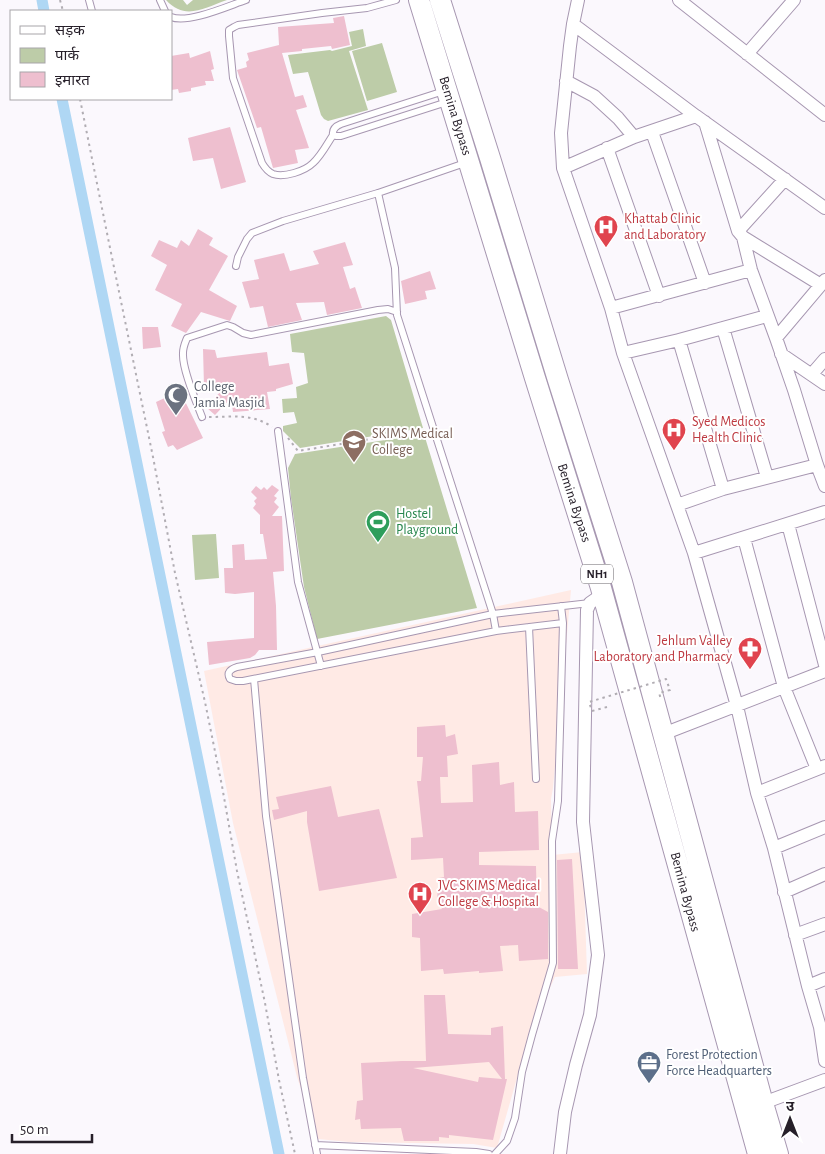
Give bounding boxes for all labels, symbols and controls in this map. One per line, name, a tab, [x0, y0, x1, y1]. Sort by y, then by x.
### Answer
legend	[10, 10, 172, 100]
text: सड़क	[55, 23, 85, 38]
text: पार्क	[55, 46, 79, 63]
text: इमारत	[55, 73, 90, 88]
street label: Bemina Bypass	[436, 75, 474, 157]
place label: Khattab Clinic and Laboratory	[624, 212, 706, 242]
hospital icon: Khattab Clinic and Laboratory	[593, 214, 619, 248]
place label: College Jamia Masjid	[194, 380, 265, 410]
mosque icon: College Jamia Masjid	[163, 382, 189, 416]
place label: Syed Medicos Health Clinic	[692, 415, 765, 445]
hospital icon: Syed Medicos Health Clinic	[661, 417, 687, 451]
place label: SKIMS Medical College	[372, 427, 453, 457]
school or university icon: SKIMS Medical College	[341, 429, 367, 463]
street label: Bemina Bypass	[555, 462, 593, 544]
place label: Hostel Playground	[396, 507, 458, 537]
sports icon: Hostel Playground	[365, 509, 391, 543]
road number: NH1	[581, 564, 613, 584]
place label: Jehlum Valley Laboratory and Pharmacy	[593, 634, 732, 664]
pharmacy icon: Jehlum Valley Laboratory and Pharmacy	[737, 636, 763, 670]
street label: Bemina Bypass	[668, 851, 702, 933]
place label: JVC SKIMS Medical College & Hospital	[438, 879, 540, 909]
hospital icon: JVC SKIMS Medical College & Hospital	[407, 881, 433, 915]
place label: Forest Protection Force Headquarters	[666, 1048, 772, 1078]
office icon: Forest Protection Force Headquarters	[636, 1050, 662, 1084]
north arrow	[765, 1094, 815, 1144]
text: उ	[786, 1100, 795, 1114]
scale bar	[12, 1112, 92, 1144]
text: 50 m	[20, 1122, 49, 1137]

